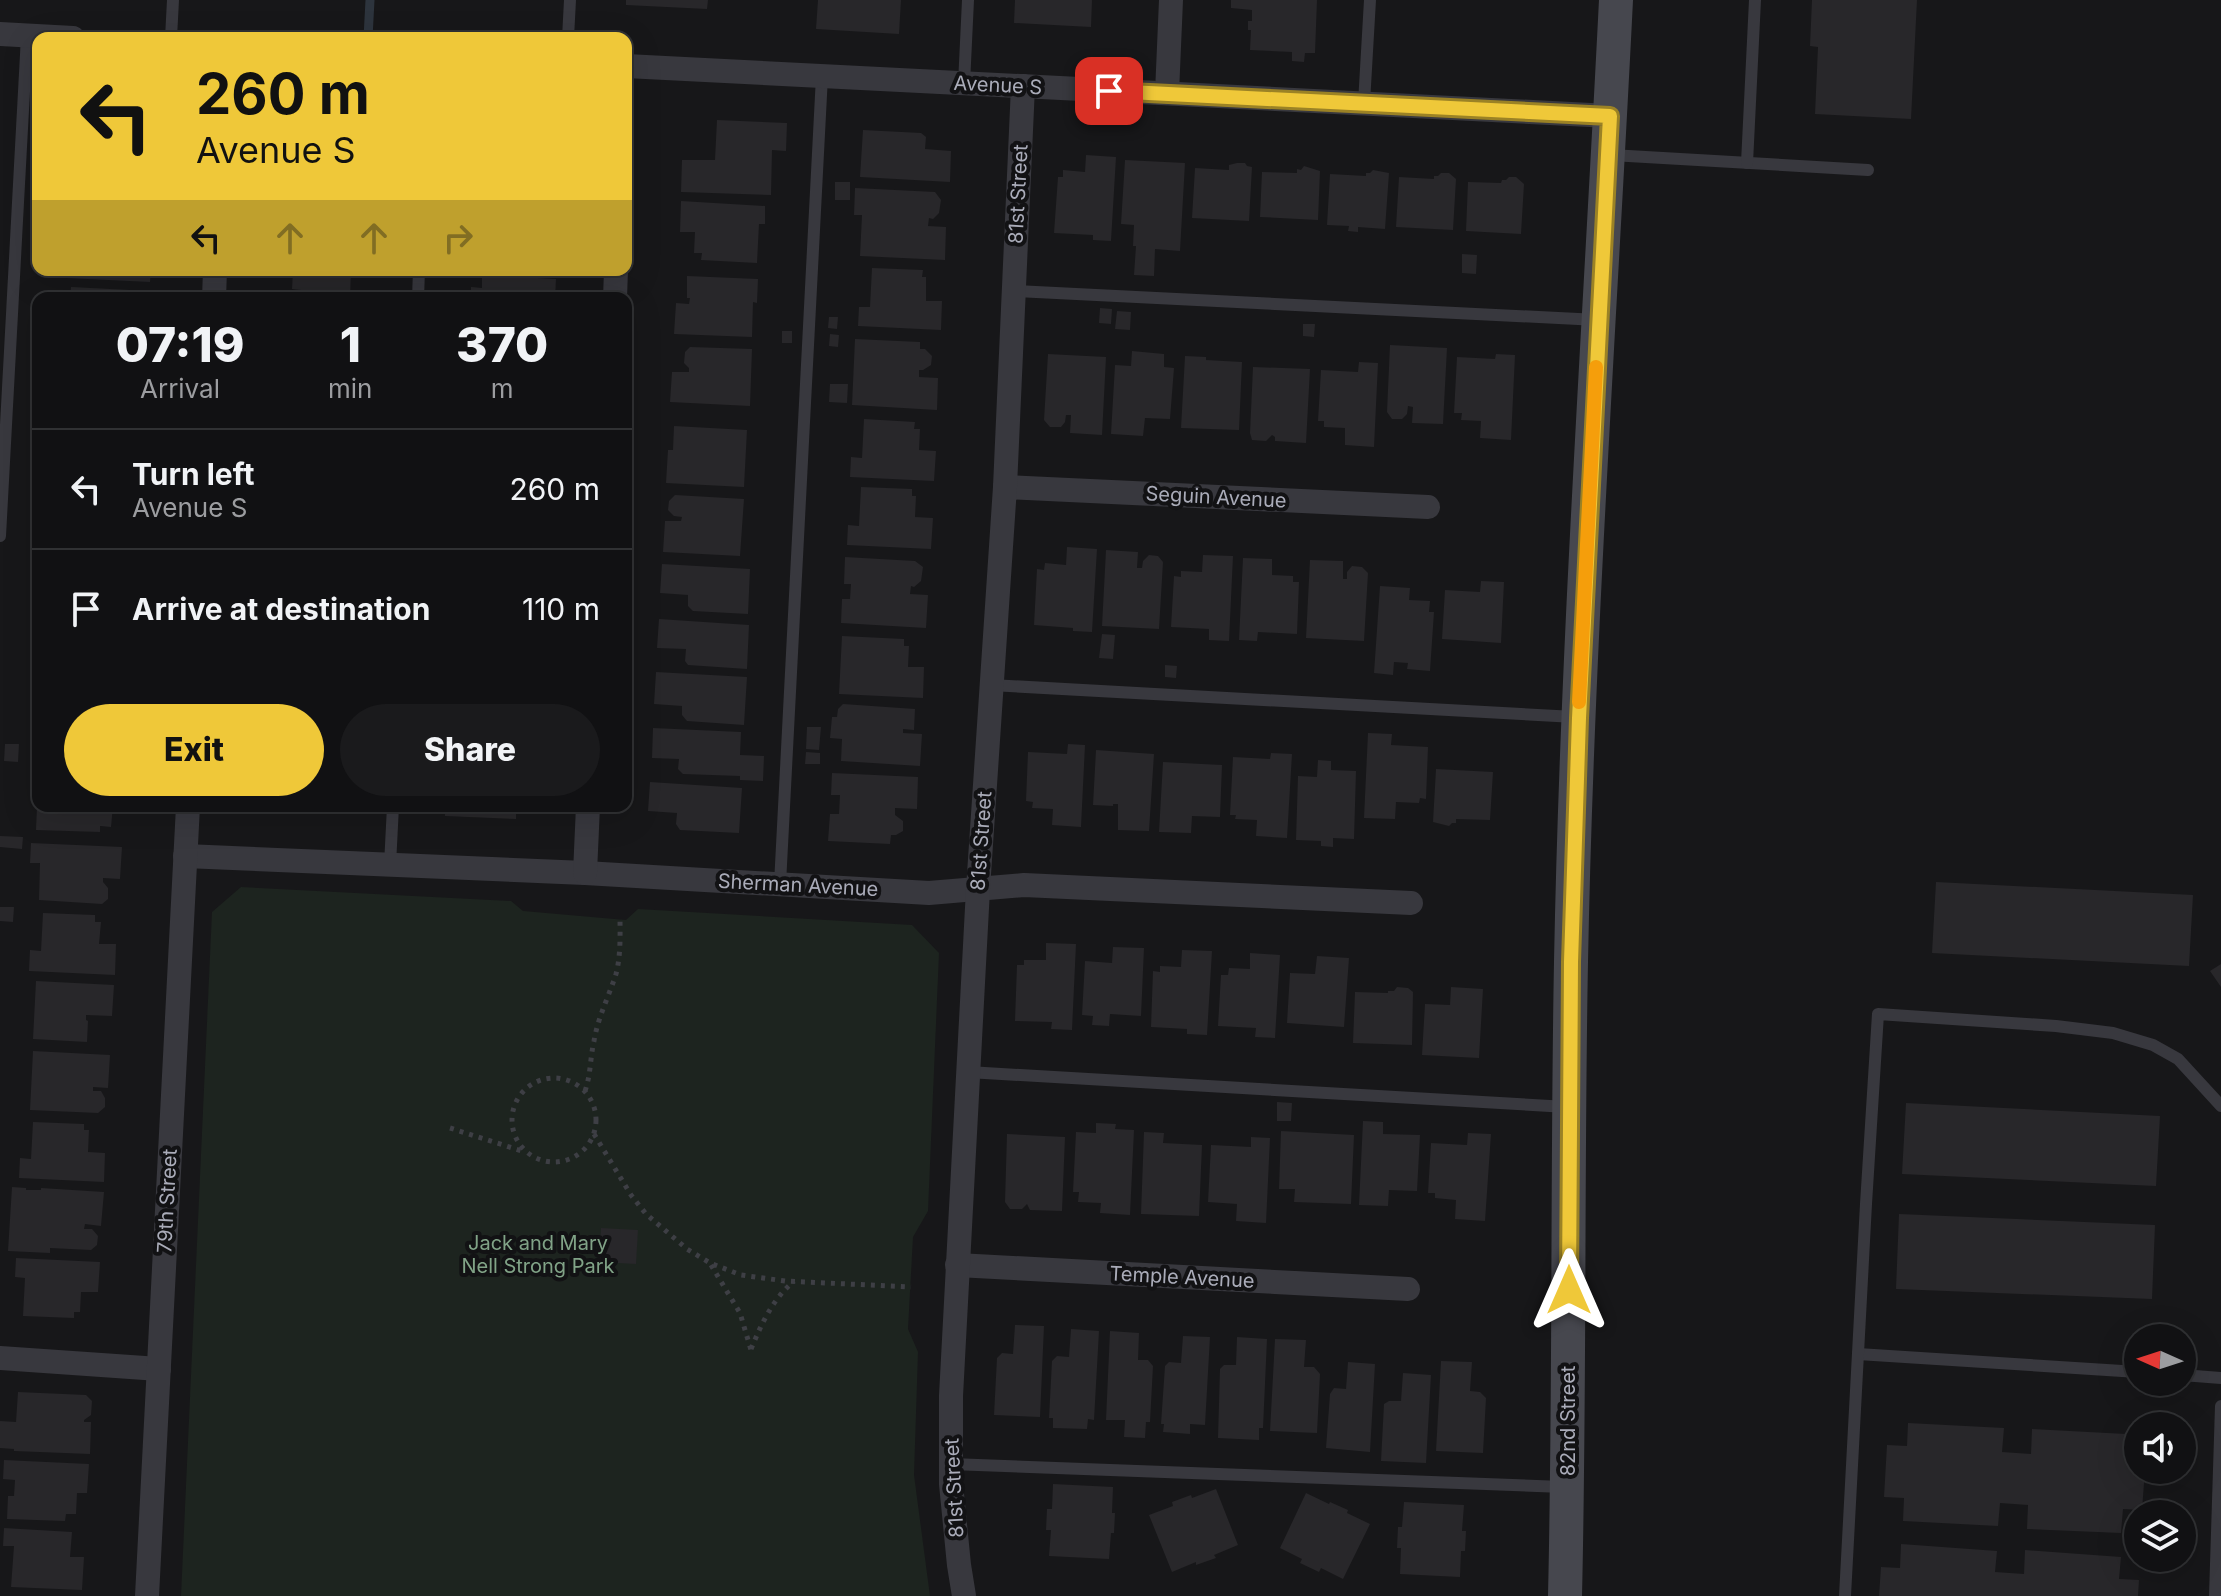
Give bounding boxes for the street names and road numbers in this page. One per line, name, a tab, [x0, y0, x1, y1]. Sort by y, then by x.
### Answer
street label: Avenue S	[953, 71, 1043, 99]
street label: 81st Street	[1003, 143, 1033, 244]
street label: Seguin Avenue	[1145, 481, 1287, 513]
street label: 81st Street	[966, 790, 996, 892]
street label: Sherman Avenue	[717, 869, 879, 901]
street label: 79th Street	[152, 1148, 182, 1254]
street label: Temple Avenue	[1109, 1261, 1255, 1293]
street label: 82nd Street	[1556, 1365, 1580, 1476]
street label: 81st Street	[939, 1437, 969, 1538]

